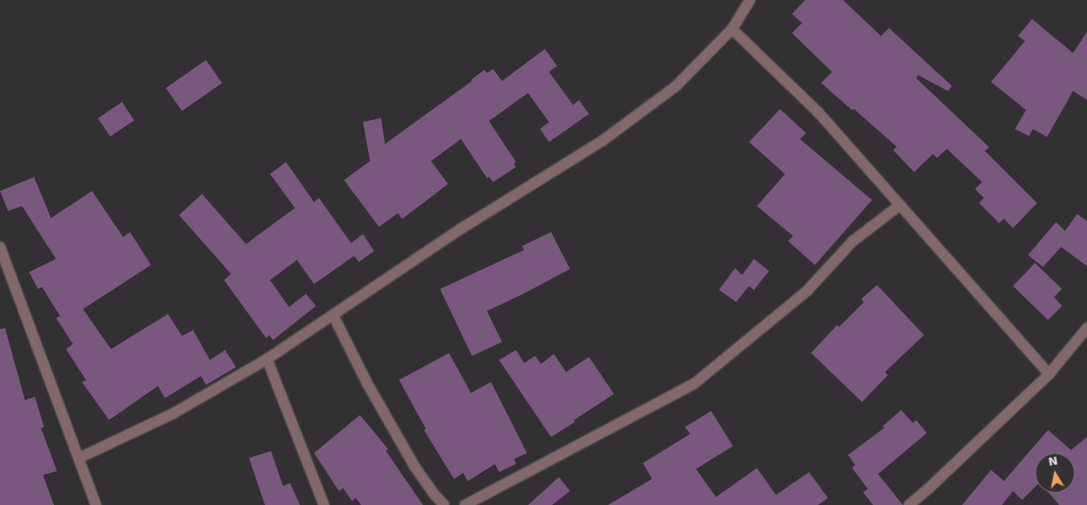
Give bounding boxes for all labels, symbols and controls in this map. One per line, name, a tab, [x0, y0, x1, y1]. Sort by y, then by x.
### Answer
north arrow	[1035, 453, 1075, 493]
text: N	[1047, 454, 1059, 469]

